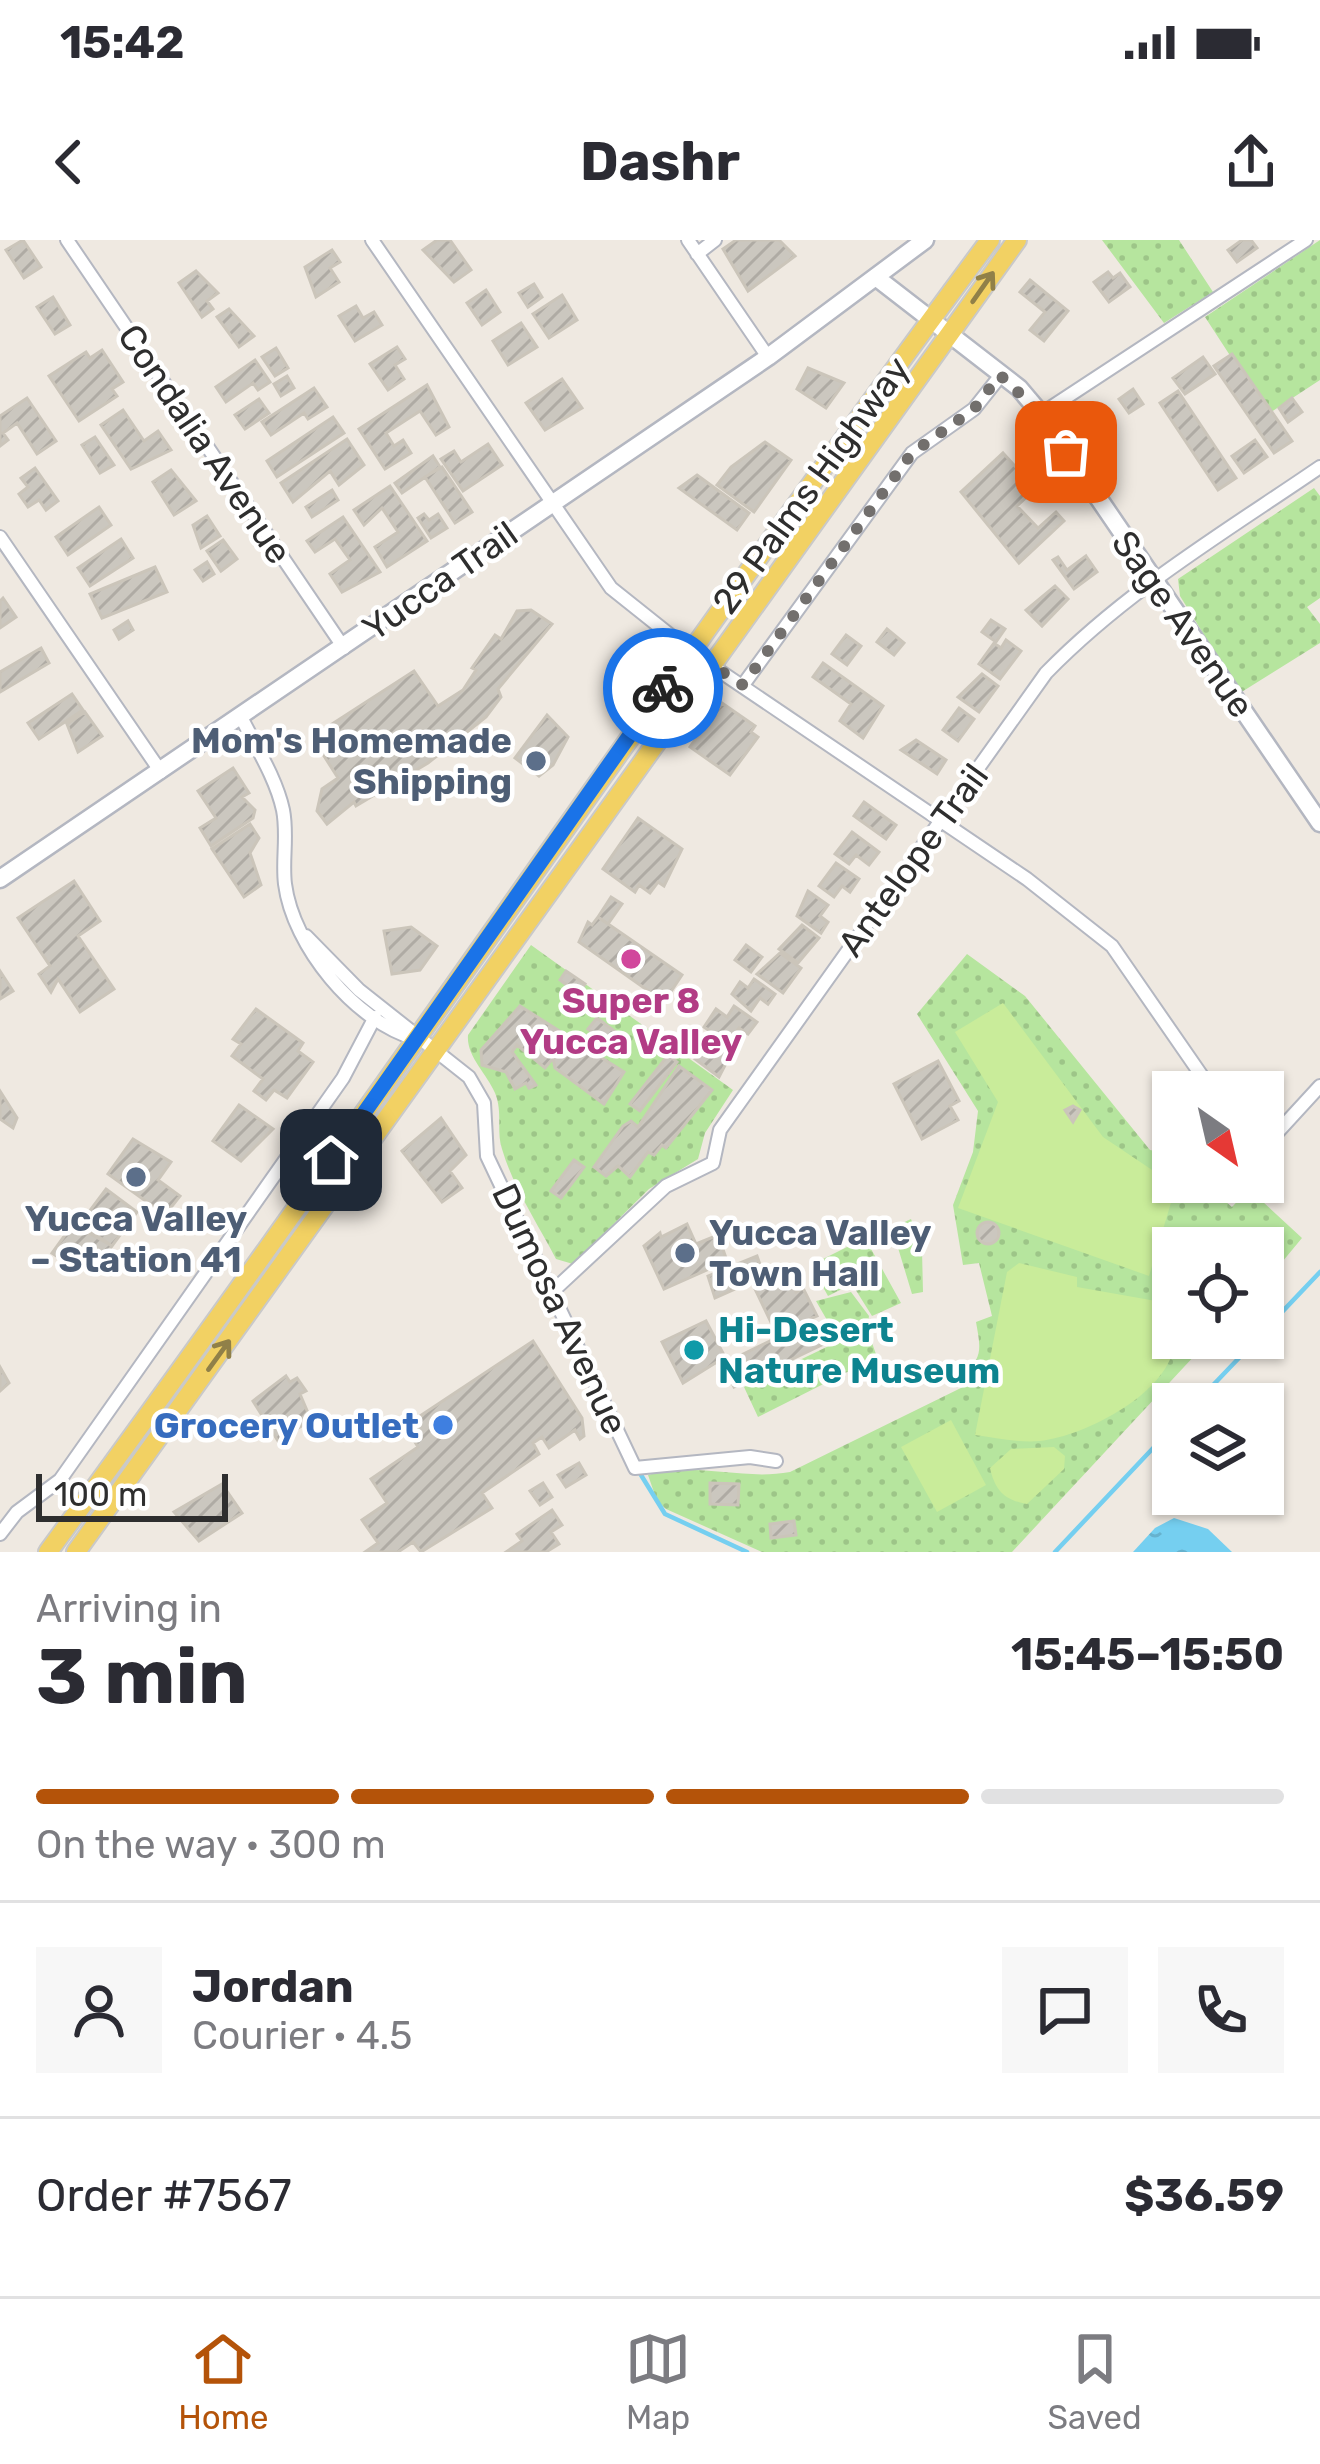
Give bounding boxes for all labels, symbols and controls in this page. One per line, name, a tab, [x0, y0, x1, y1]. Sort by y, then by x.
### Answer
text: 15:42	[60, 16, 185, 69]
icon: back	[36, 129, 102, 195]
icon: share	[1218, 129, 1284, 195]
text: Dashr	[580, 130, 740, 194]
one-way arrow	[970, 271, 995, 304]
street label: Condalia Avenue	[109, 316, 301, 572]
street label: 29 Palms Highway	[703, 348, 919, 622]
pin	[1015, 401, 1117, 503]
icon: bag	[1033, 419, 1099, 485]
street label: Yucca Trail	[354, 512, 526, 650]
street label: Sage Avenue	[1103, 522, 1263, 726]
courier	[603, 628, 723, 748]
icon: bike	[630, 655, 696, 721]
place label: Mom's Homemade Shipping	[191, 719, 512, 803]
marker: Mom's Homemade Shipping	[523, 748, 549, 774]
street label: Antelope Trail	[829, 755, 997, 965]
marker: Super 8 Yucca Valley	[618, 946, 644, 972]
place label: Super 8 Yucca Valley	[520, 979, 742, 1063]
north arrow	[1152, 1071, 1284, 1203]
map controls	[1152, 1071, 1284, 1515]
pin	[280, 1109, 382, 1211]
icon: home	[298, 1127, 364, 1193]
marker: Yucca Valley – Station 41	[123, 1164, 149, 1190]
street label: Dumosa Avenue	[483, 1177, 637, 1441]
place label: Yucca Valley – Station 41	[25, 1197, 247, 1281]
place label: Yucca Valley Town Hall	[709, 1211, 932, 1295]
button: locate	[1152, 1227, 1284, 1359]
marker: Yucca Valley Town Hall	[672, 1240, 698, 1266]
place label: Hi-Desert Nature Museum	[718, 1308, 1000, 1392]
marker: Hi-Desert Nature Museum	[681, 1337, 707, 1363]
one-way arrow	[205, 1339, 231, 1372]
button: layers	[1152, 1383, 1284, 1515]
place label: Grocery Outlet	[154, 1404, 419, 1447]
marker: Grocery Outlet	[430, 1412, 456, 1438]
scale bar	[36, 1468, 228, 1521]
text: 100 m	[54, 1475, 147, 1514]
text: Arriving in	[36, 1586, 222, 1632]
text: 15:45–15:50	[1011, 1628, 1284, 1681]
text: 3 min	[36, 1630, 248, 1723]
text: On the way · 300 m	[36, 1822, 386, 1868]
button: person	[36, 1947, 162, 2073]
button: chat	[1002, 1947, 1128, 2073]
button: phone	[1158, 1947, 1284, 2073]
text: Jordan	[192, 1960, 354, 2013]
text: Courier · 4.5	[192, 2013, 412, 2059]
text: Order #7567	[36, 2169, 291, 2222]
text: $36.59	[1124, 2169, 1284, 2222]
tab: Home	[178, 2326, 269, 2437]
tab: Map	[625, 2326, 691, 2437]
tab: Saved	[1048, 2326, 1142, 2437]

